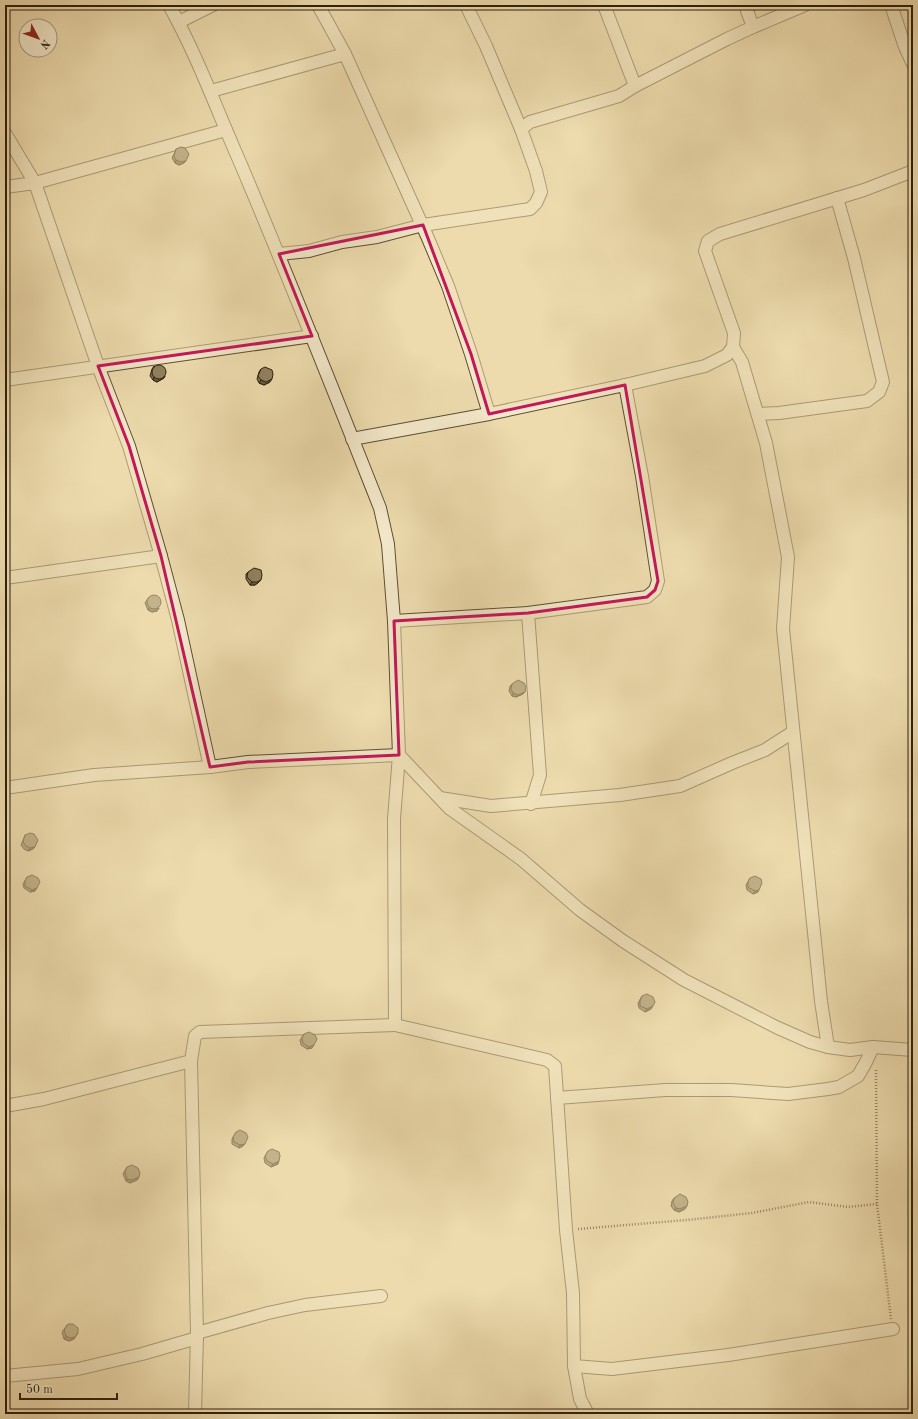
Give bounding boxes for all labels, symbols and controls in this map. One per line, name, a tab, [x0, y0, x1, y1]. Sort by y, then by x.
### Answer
north arrow	[18, 18, 58, 58]
text: N	[37, 37, 51, 51]
scale bar	[20, 1375, 117, 1401]
text: 50 m	[26, 1383, 53, 1396]

